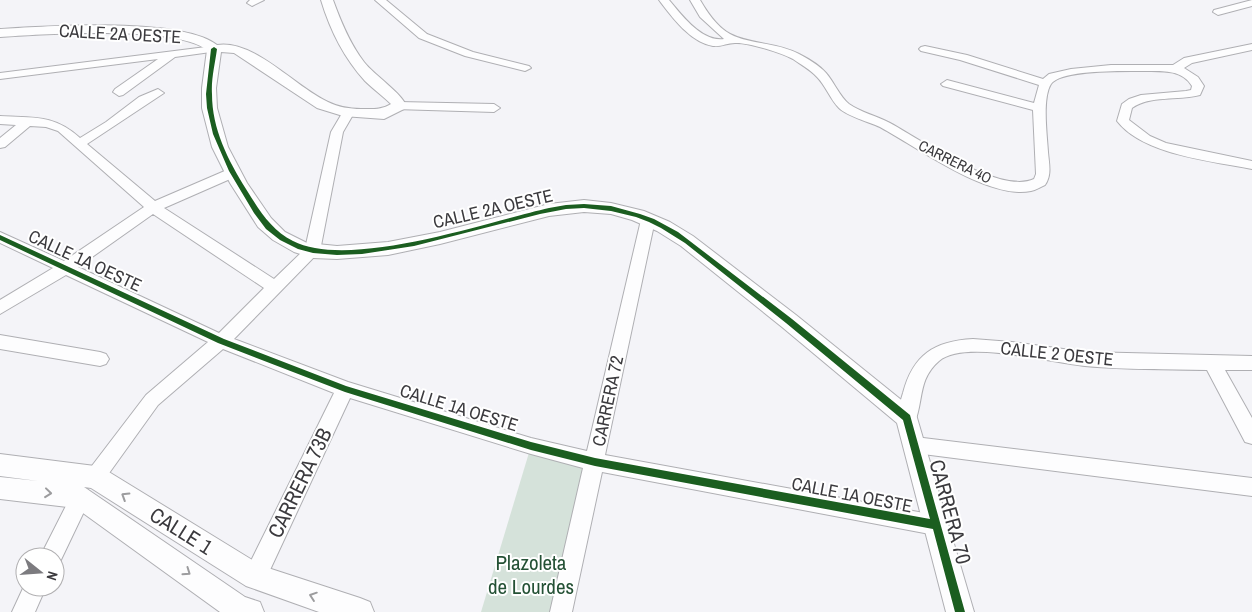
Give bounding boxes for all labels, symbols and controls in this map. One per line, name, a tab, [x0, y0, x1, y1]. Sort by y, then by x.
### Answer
street label: CALLE 2A OESTE	[58, 18, 182, 49]
street label: CARRERA 4O	[915, 135, 995, 188]
street label: CALLE 2A OESTE	[431, 183, 555, 234]
street label: CALLE 1A OESTE	[25, 223, 146, 298]
street label: CALLE 2 OESTE	[999, 335, 1115, 372]
street label: CARRERA 72	[586, 353, 629, 448]
street label: CALLE 1A OESTE	[397, 378, 521, 437]
street label: CARRERA 73B	[261, 423, 339, 542]
street label: CARRERA 70	[923, 456, 978, 567]
street label: CALLE 1A OESTE	[790, 471, 914, 518]
one-way arrow	[45, 487, 53, 498]
one-way arrow	[121, 492, 130, 502]
street label: CALLE 1	[144, 500, 219, 561]
north arrow	[15, 547, 65, 597]
park label: Plazoleta de Lourdes	[488, 548, 574, 601]
one-way arrow	[181, 566, 191, 575]
text: N	[43, 569, 62, 582]
one-way arrow	[310, 592, 318, 602]

